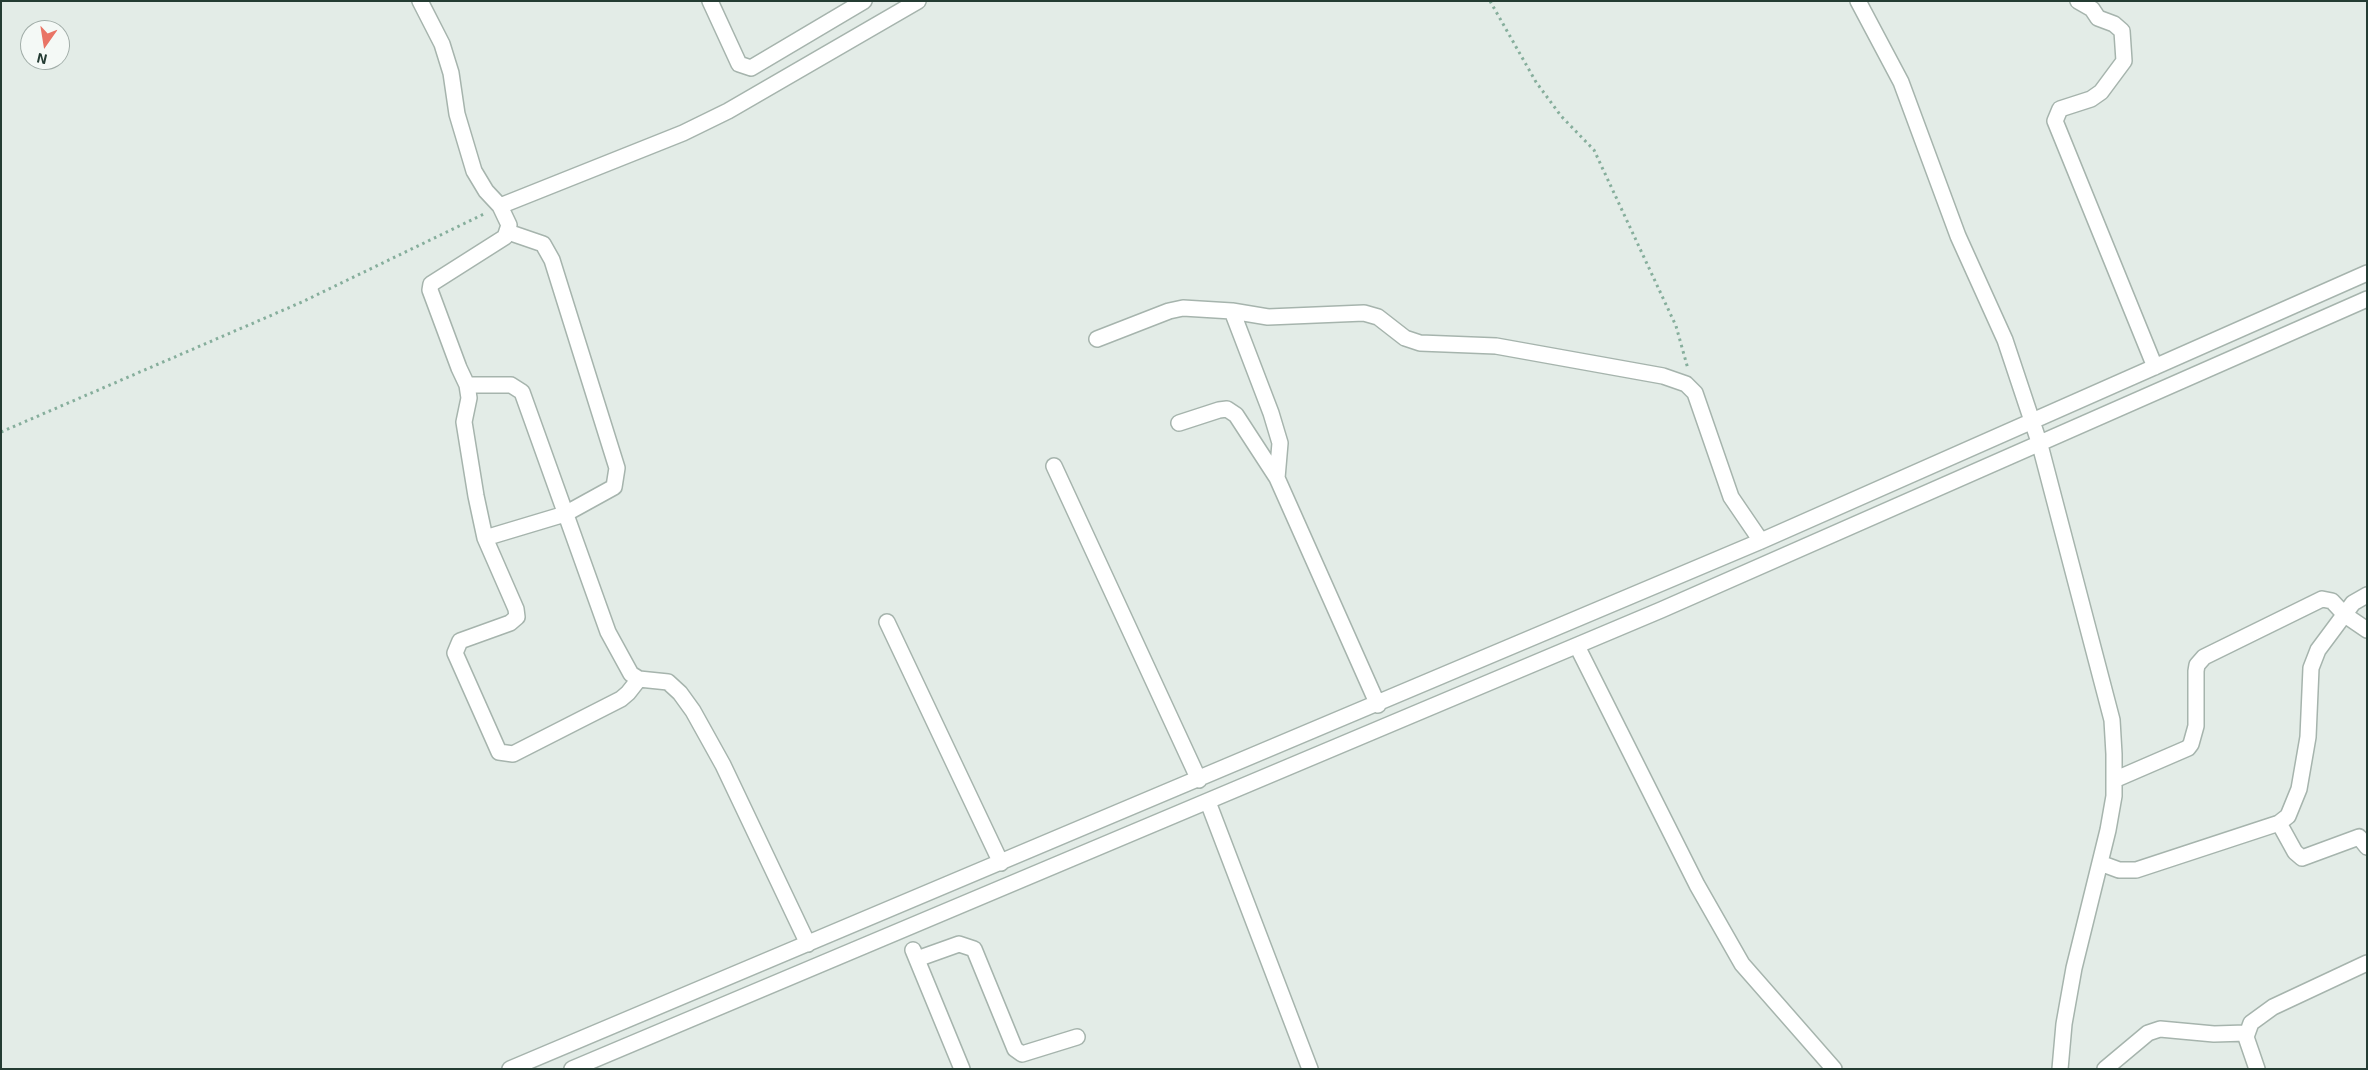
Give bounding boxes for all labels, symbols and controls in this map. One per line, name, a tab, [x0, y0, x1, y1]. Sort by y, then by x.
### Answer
north arrow	[20, 20, 70, 70]
text: N	[35, 50, 49, 69]

